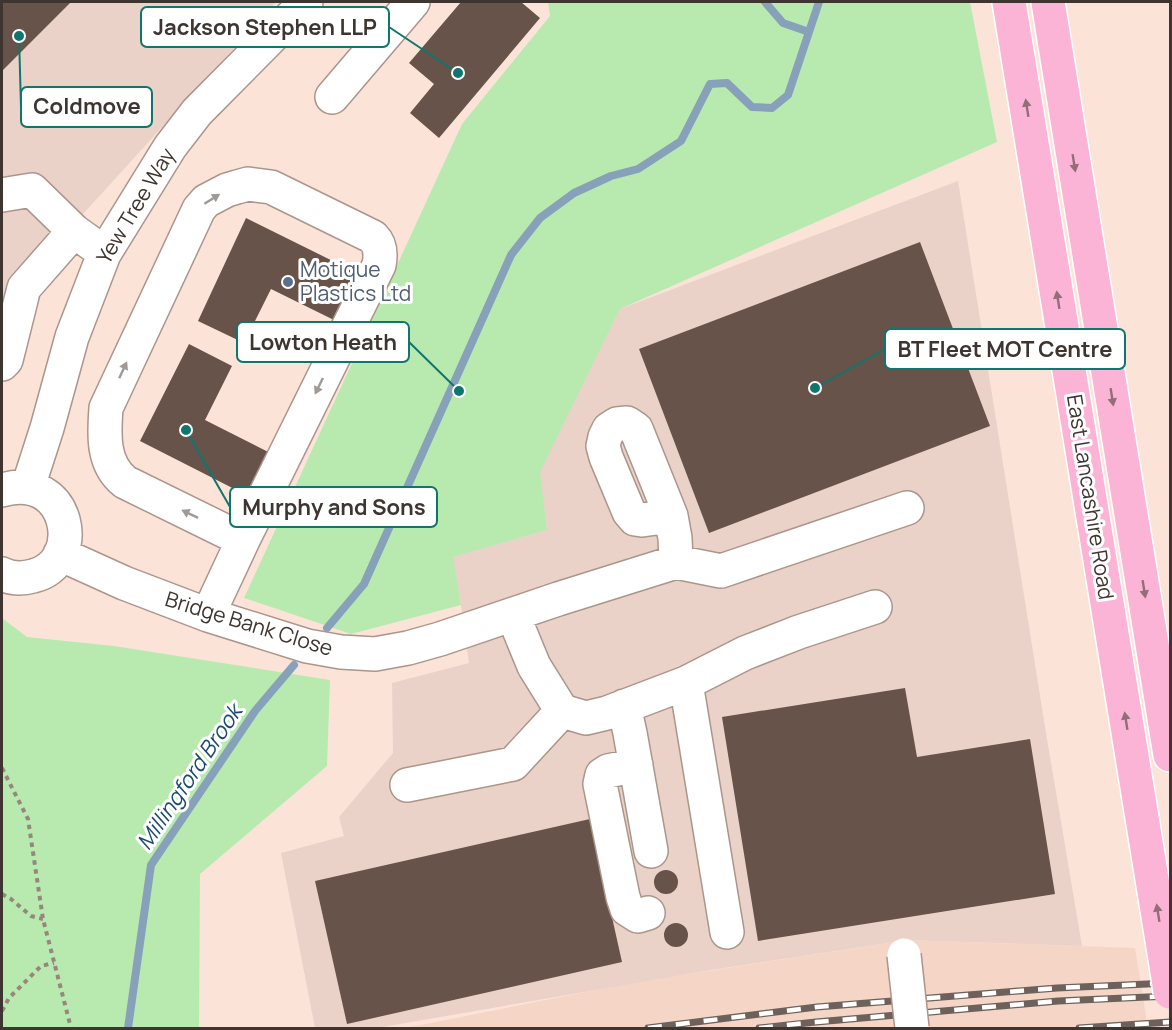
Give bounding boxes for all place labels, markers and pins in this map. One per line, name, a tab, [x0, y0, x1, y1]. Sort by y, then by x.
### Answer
callout: Jackson Stephen LLP	[141, 7, 389, 47]
callout: Coldmove	[21, 87, 152, 127]
place label: Motique Plastics Ltd	[300, 255, 411, 307]
marker: Motique Plastics Ltd	[281, 275, 295, 289]
callout: Lowton Heath	[237, 322, 409, 362]
callout: BT Fleet MOT Centre	[885, 329, 1125, 369]
callout: Murphy and Sons	[230, 487, 437, 527]

